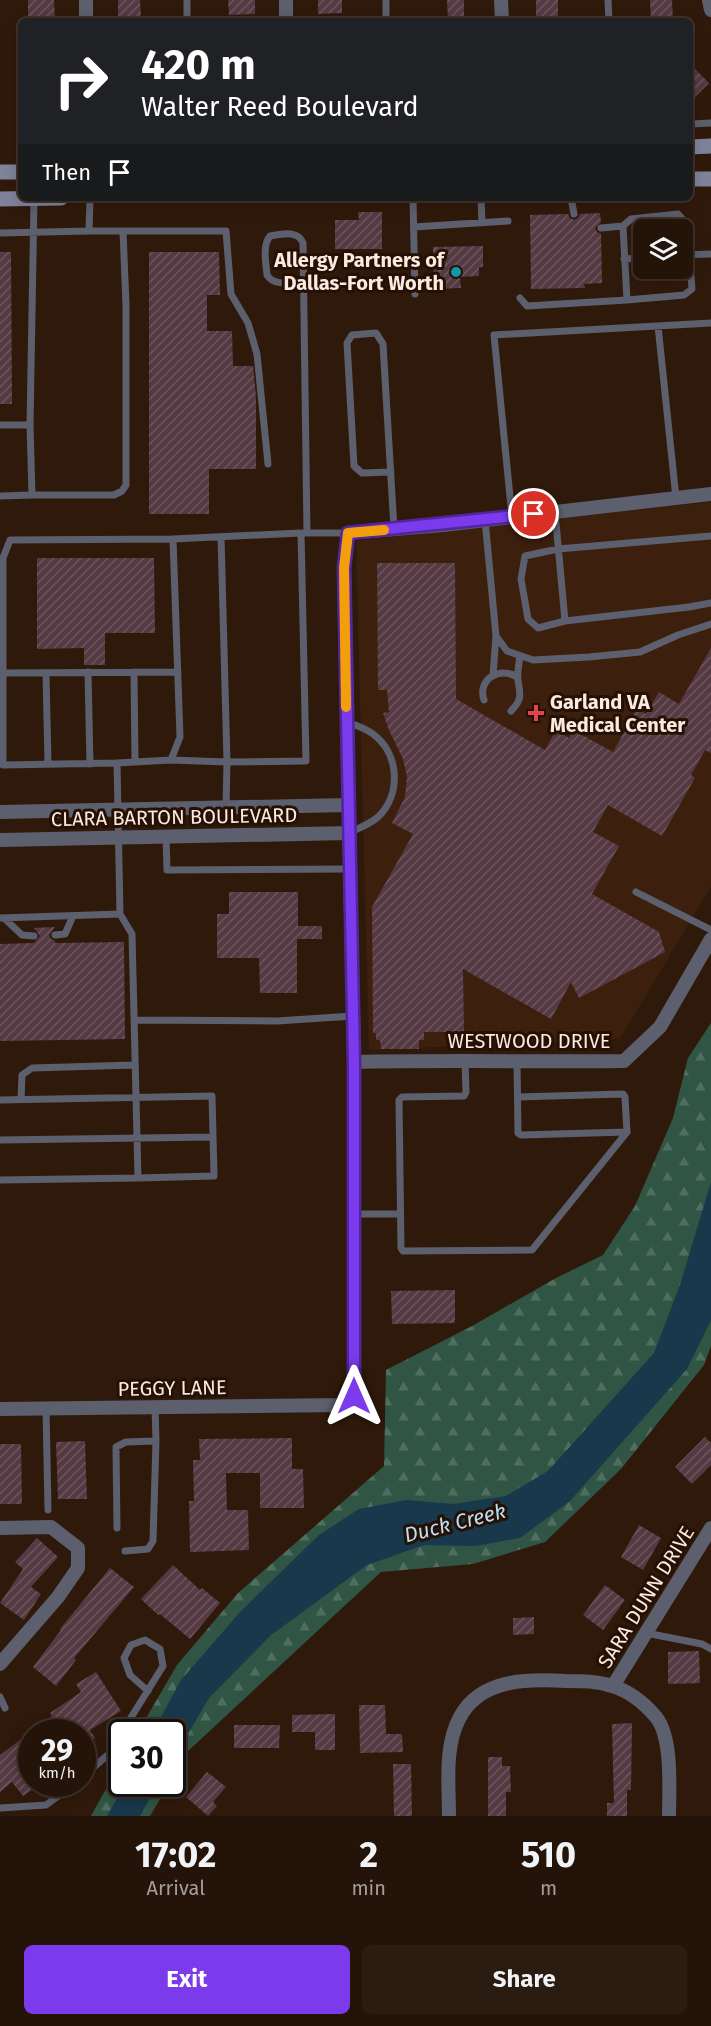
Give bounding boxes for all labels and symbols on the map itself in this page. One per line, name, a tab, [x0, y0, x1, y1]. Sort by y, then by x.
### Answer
place label: Allergy Partners of Dallas-Fort Worth	[273, 248, 446, 295]
marker: Allergy Partners of Dallas-Fort Worth	[449, 265, 463, 279]
pin	[508, 488, 559, 539]
place label: Garland VA Medical Center	[550, 690, 686, 737]
marker: Garland VA Medical Center	[527, 704, 545, 722]
street label: CLARA BARTON BOULEVARD	[51, 803, 297, 831]
street label: WESTWOOD DRIVE	[448, 1029, 610, 1053]
position arrow	[322, 1364, 386, 1428]
street label: PEGGY LANE	[117, 1375, 227, 1401]
water label: Duck Creek	[401, 1498, 509, 1548]
street label: SARA DUNN DRIVE	[593, 1522, 699, 1672]
speed limit sign: 30	[108, 1719, 186, 1797]

